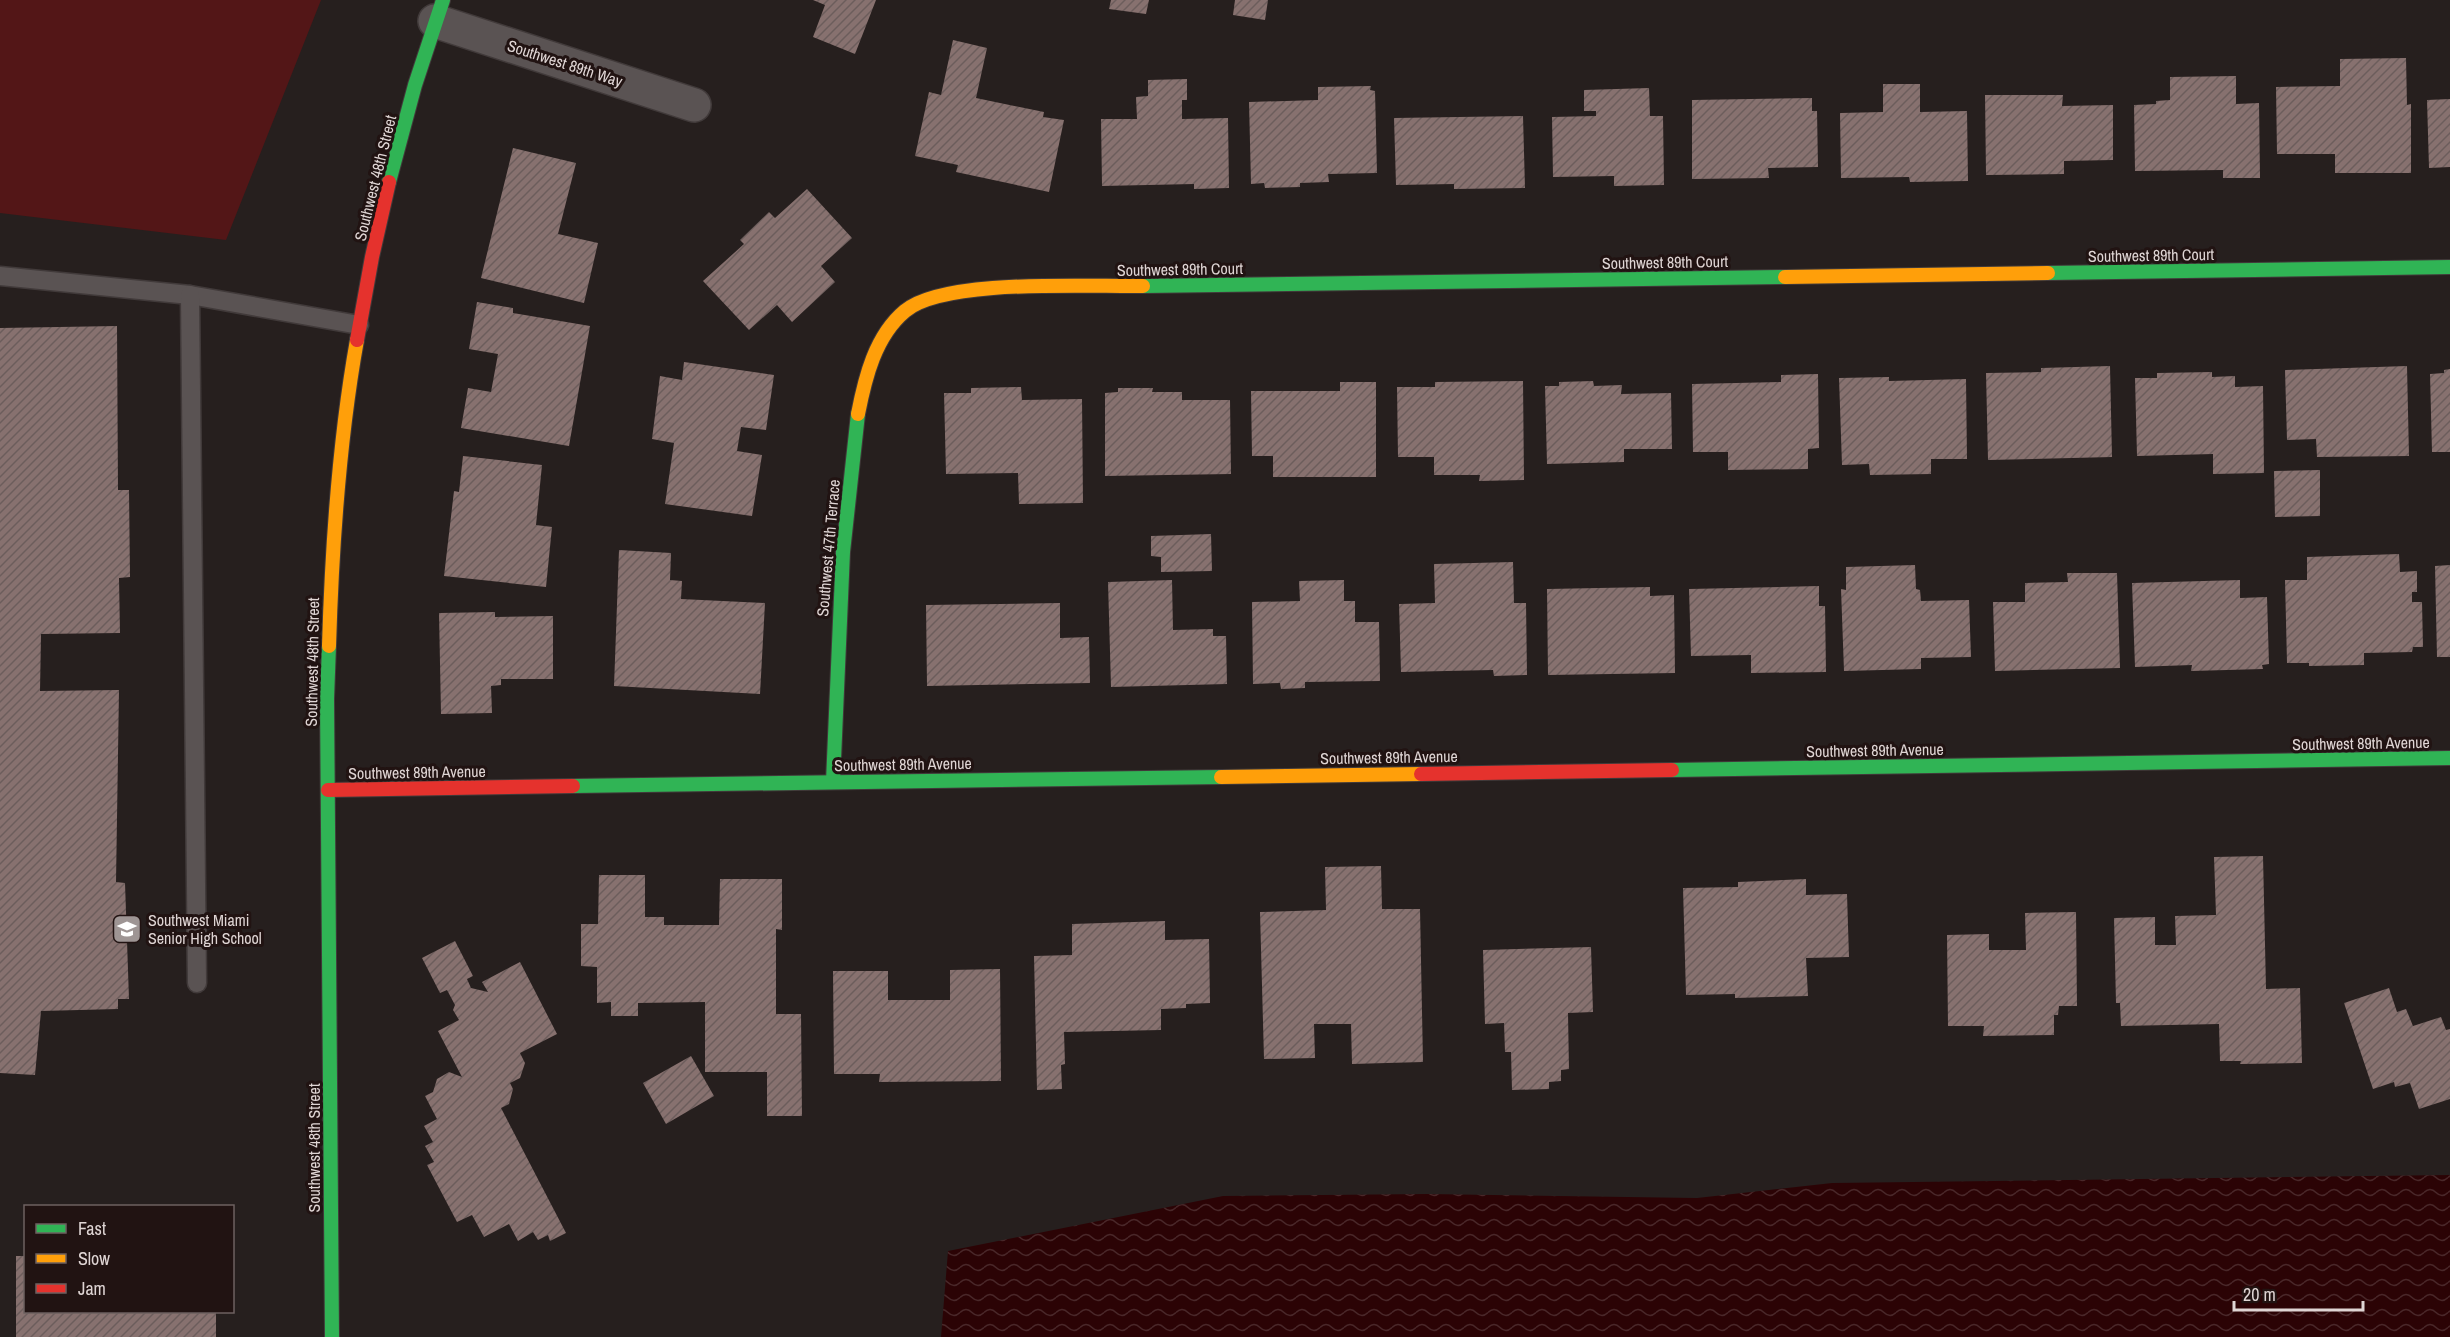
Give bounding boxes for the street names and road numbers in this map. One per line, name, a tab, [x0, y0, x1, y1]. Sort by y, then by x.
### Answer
street label: Southwest 89th Way	[505, 34, 626, 92]
street label: Southwest 48th Street	[349, 112, 401, 243]
street label: Southwest 89th Court	[2088, 243, 2215, 267]
street label: Southwest 89th Court	[1602, 250, 1729, 274]
street label: Southwest 89th Court	[1117, 257, 1244, 281]
street label: Southwest 47th Terrace	[811, 478, 845, 618]
street label: Southwest 48th Street	[300, 597, 324, 727]
street label: Southwest 89th Avenue	[2292, 731, 2430, 755]
street label: Southwest 89th Avenue	[1806, 738, 1944, 762]
street label: Southwest 89th Avenue	[1320, 745, 1458, 769]
street label: Southwest 89th Avenue	[834, 752, 972, 776]
street label: Southwest 89th Avenue	[348, 760, 486, 784]
street label: Southwest 48th Street	[303, 1083, 325, 1213]

